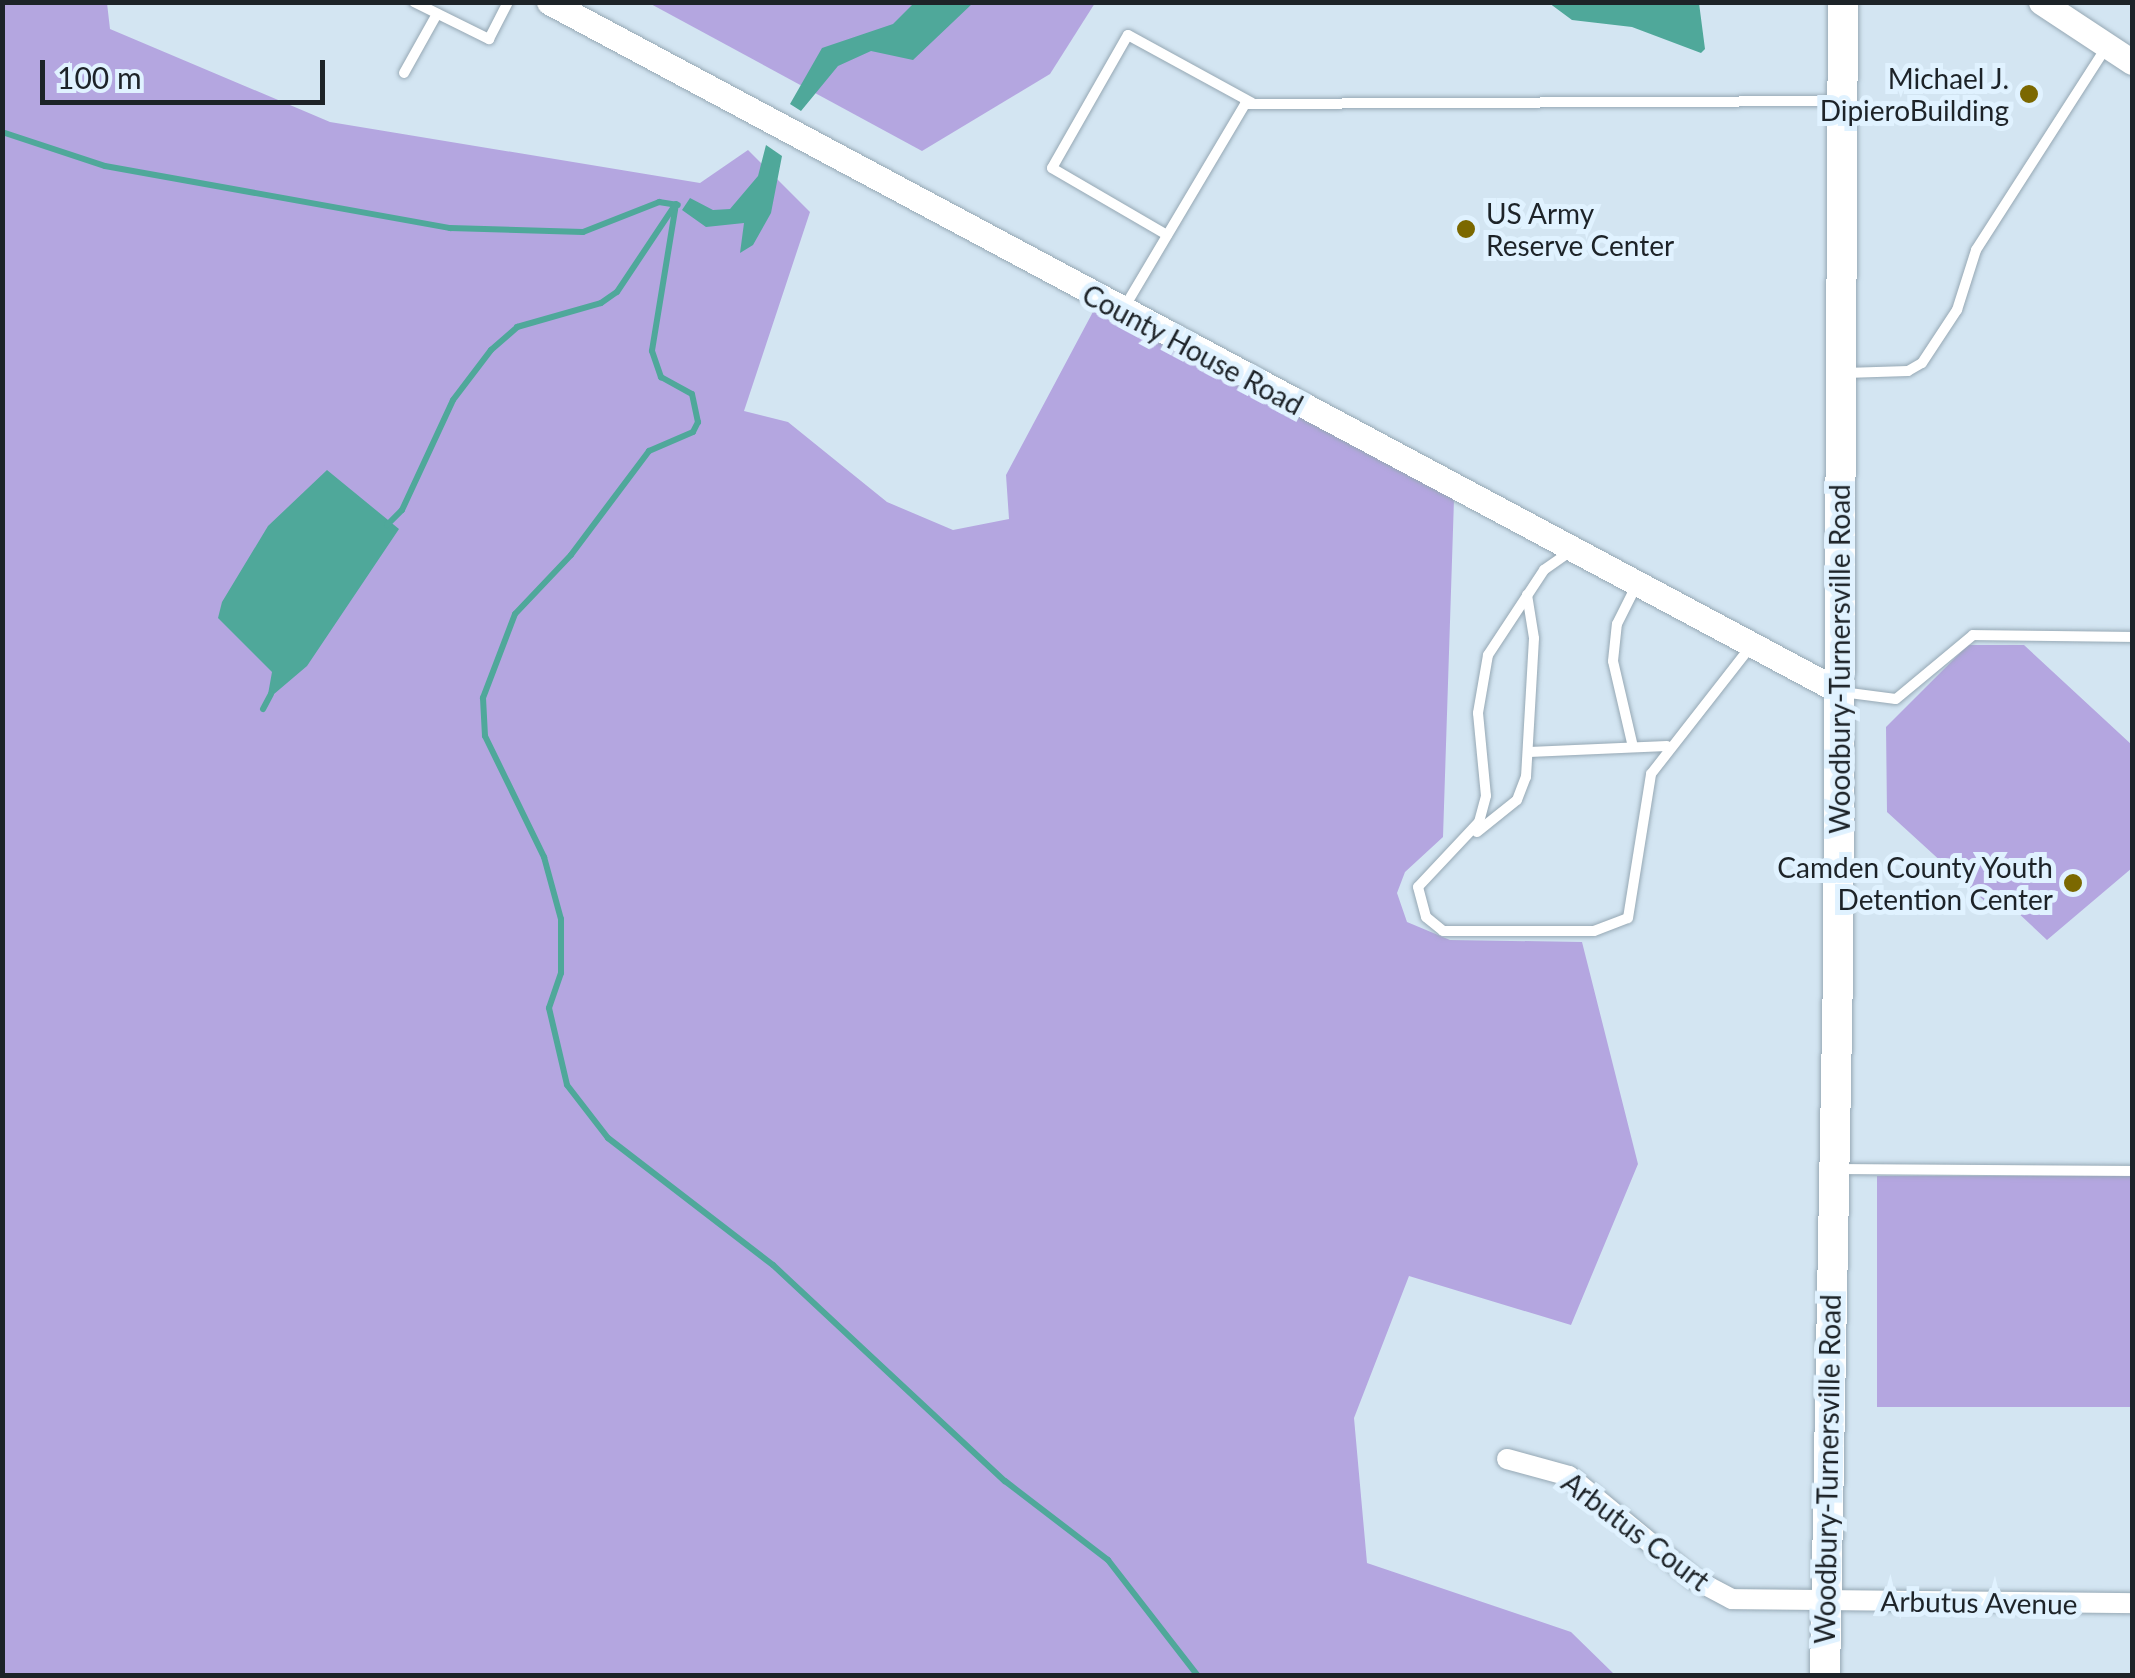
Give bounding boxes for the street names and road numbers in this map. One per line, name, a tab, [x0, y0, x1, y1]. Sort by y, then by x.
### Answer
street label: County House Road	[1077, 277, 1309, 421]
street label: Woodbury-Turnersville Road	[1822, 484, 1856, 834]
street label: Woodbury-Turnersville Road	[1807, 1294, 1847, 1644]
street label: Arbutus Court	[1556, 1465, 1716, 1597]
street label: Arbutus Avenue	[1880, 1583, 2078, 1621]

